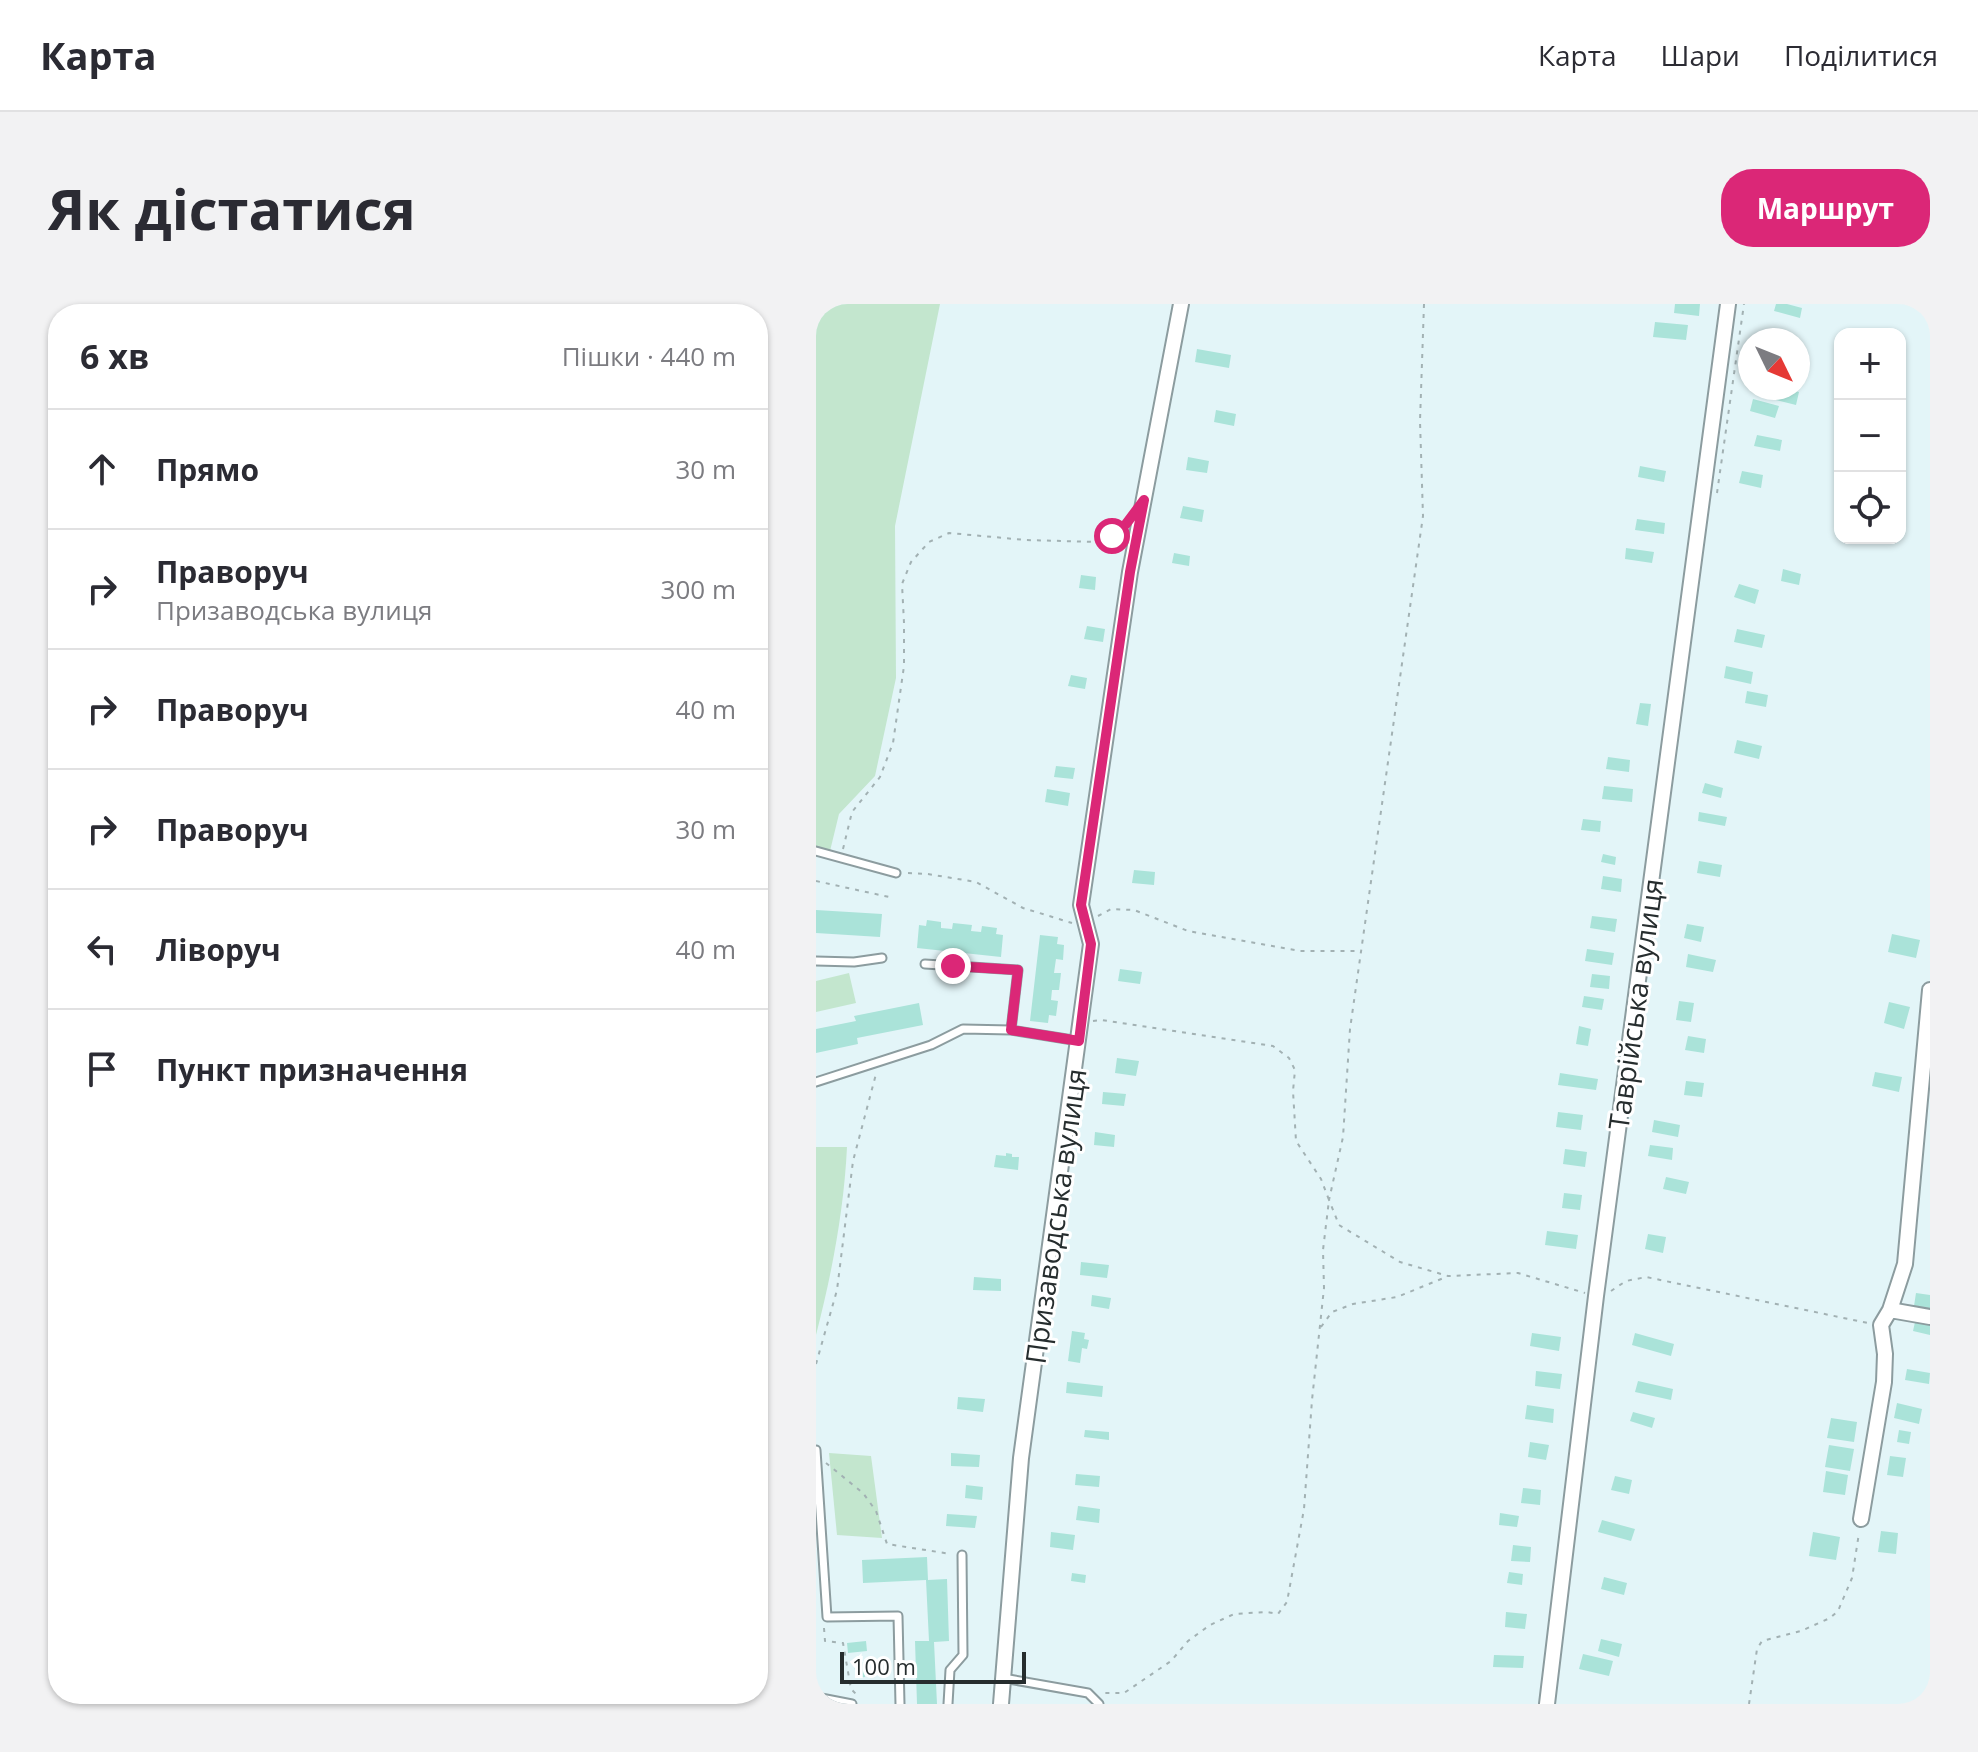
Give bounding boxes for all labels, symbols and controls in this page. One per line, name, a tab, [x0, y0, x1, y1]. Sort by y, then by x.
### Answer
text: Карта	[40, 29, 157, 81]
text: Карта	[1538, 36, 1617, 74]
text: Шари	[1661, 36, 1740, 74]
text: Поділитися	[1784, 36, 1938, 74]
button: Маршрут	[1721, 169, 1930, 247]
text: Як дістатися	[48, 170, 416, 246]
north arrow	[1738, 328, 1810, 400]
map controls	[1834, 328, 1906, 544]
button: +	[1834, 328, 1906, 400]
text: 6 хв	[80, 333, 149, 379]
text: Пішки · 440 m	[562, 338, 736, 374]
button: −	[1834, 400, 1906, 472]
icon: ahead	[80, 447, 124, 491]
text: Прямо	[156, 449, 259, 490]
text: 30 m	[675, 451, 736, 487]
button: locate	[1834, 472, 1906, 544]
route start	[1094, 518, 1130, 554]
text: Праворуч	[156, 551, 309, 592]
icon: right	[80, 567, 124, 611]
text: 300 m	[661, 571, 736, 607]
text: Призаводська вулиця	[156, 592, 432, 628]
icon: right	[80, 687, 124, 731]
text: Праворуч	[156, 689, 309, 730]
text: 40 m	[675, 691, 736, 727]
icon: right	[80, 807, 124, 851]
text: Праворуч	[156, 809, 309, 850]
text: 30 m	[675, 811, 736, 847]
street label: Таврійська вулиця	[1599, 876, 1671, 1132]
icon: left	[80, 927, 124, 971]
text: Ліворуч	[156, 929, 281, 970]
text: 40 m	[675, 931, 736, 967]
route end	[935, 948, 971, 984]
icon: arrive	[80, 1047, 124, 1091]
text: Пункт призначення	[156, 1049, 468, 1090]
street label: Призаводська вулиця	[1015, 1066, 1095, 1366]
scale bar	[840, 1648, 1026, 1684]
text: 100 m	[852, 1651, 916, 1681]

